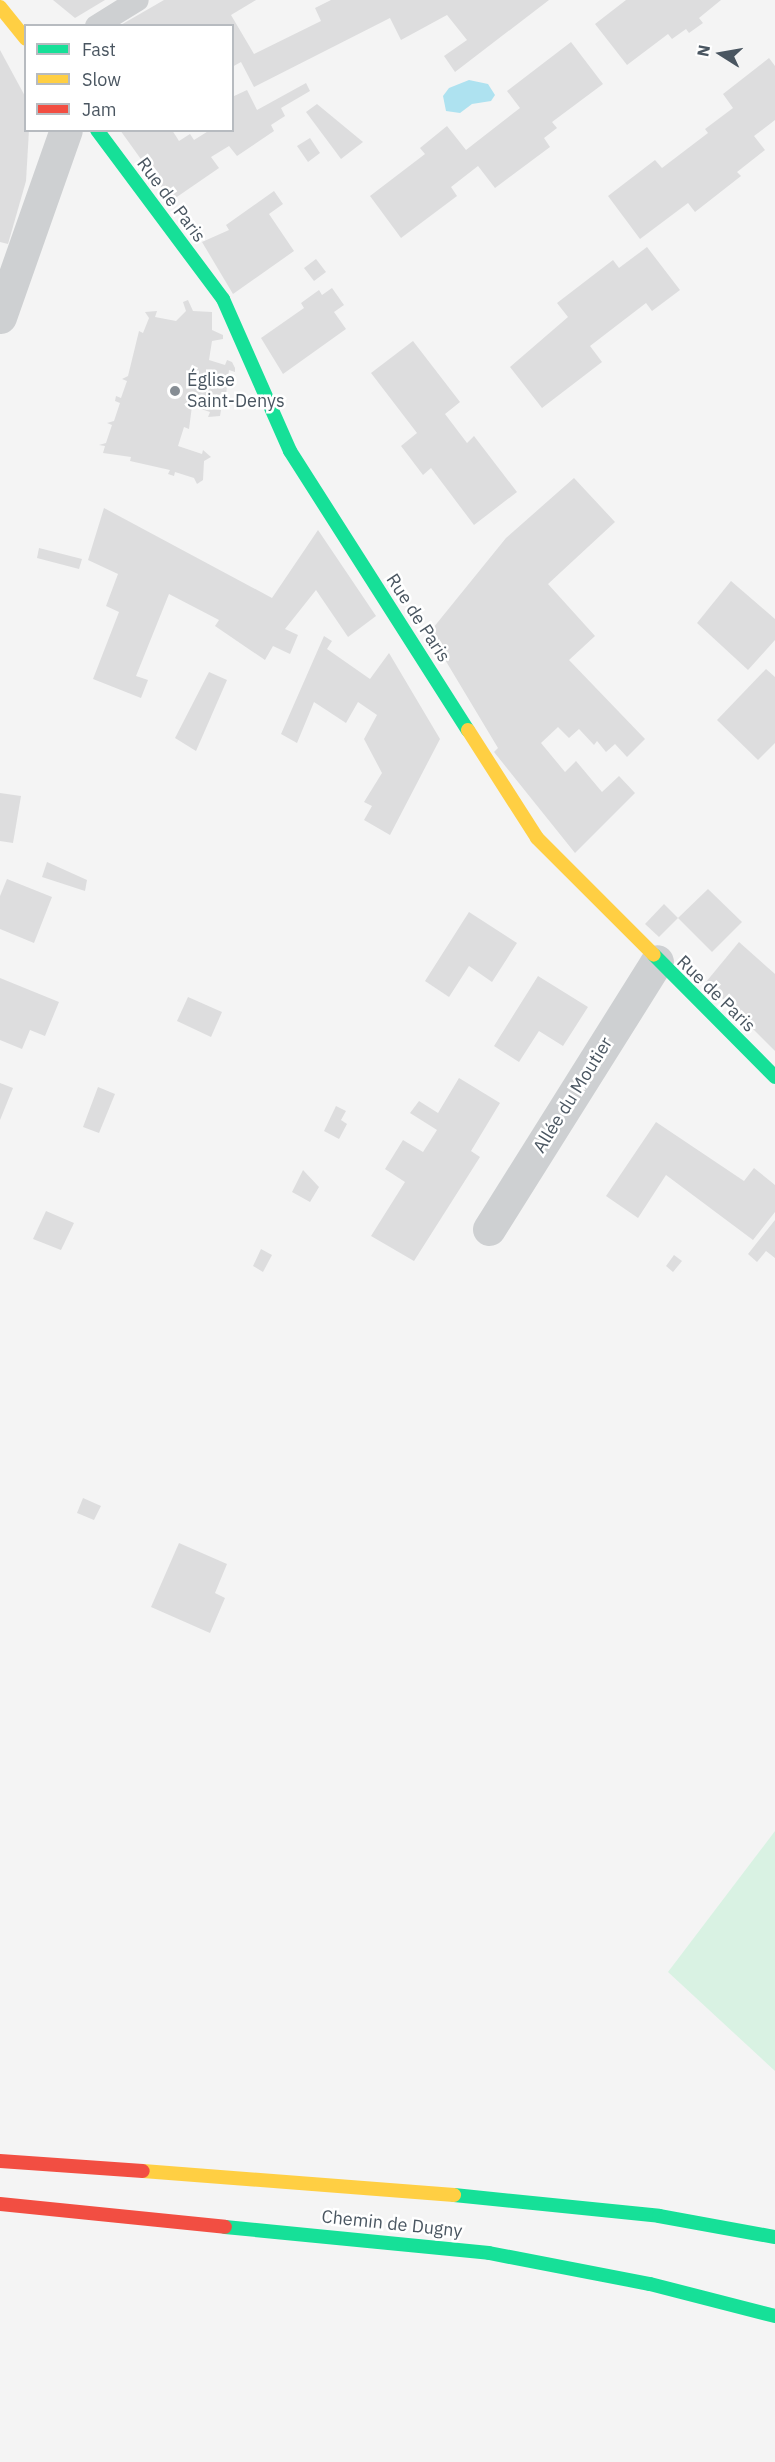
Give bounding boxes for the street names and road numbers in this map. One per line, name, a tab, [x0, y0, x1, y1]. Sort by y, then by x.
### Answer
street label: Rue de Paris	[132, 153, 210, 247]
street label: Rue de Paris	[382, 570, 454, 666]
street label: Rue de Paris	[672, 951, 760, 1037]
street label: Allée du Moutier	[529, 1033, 617, 1157]
street label: Chemin de Dugny	[321, 2206, 463, 2242]

